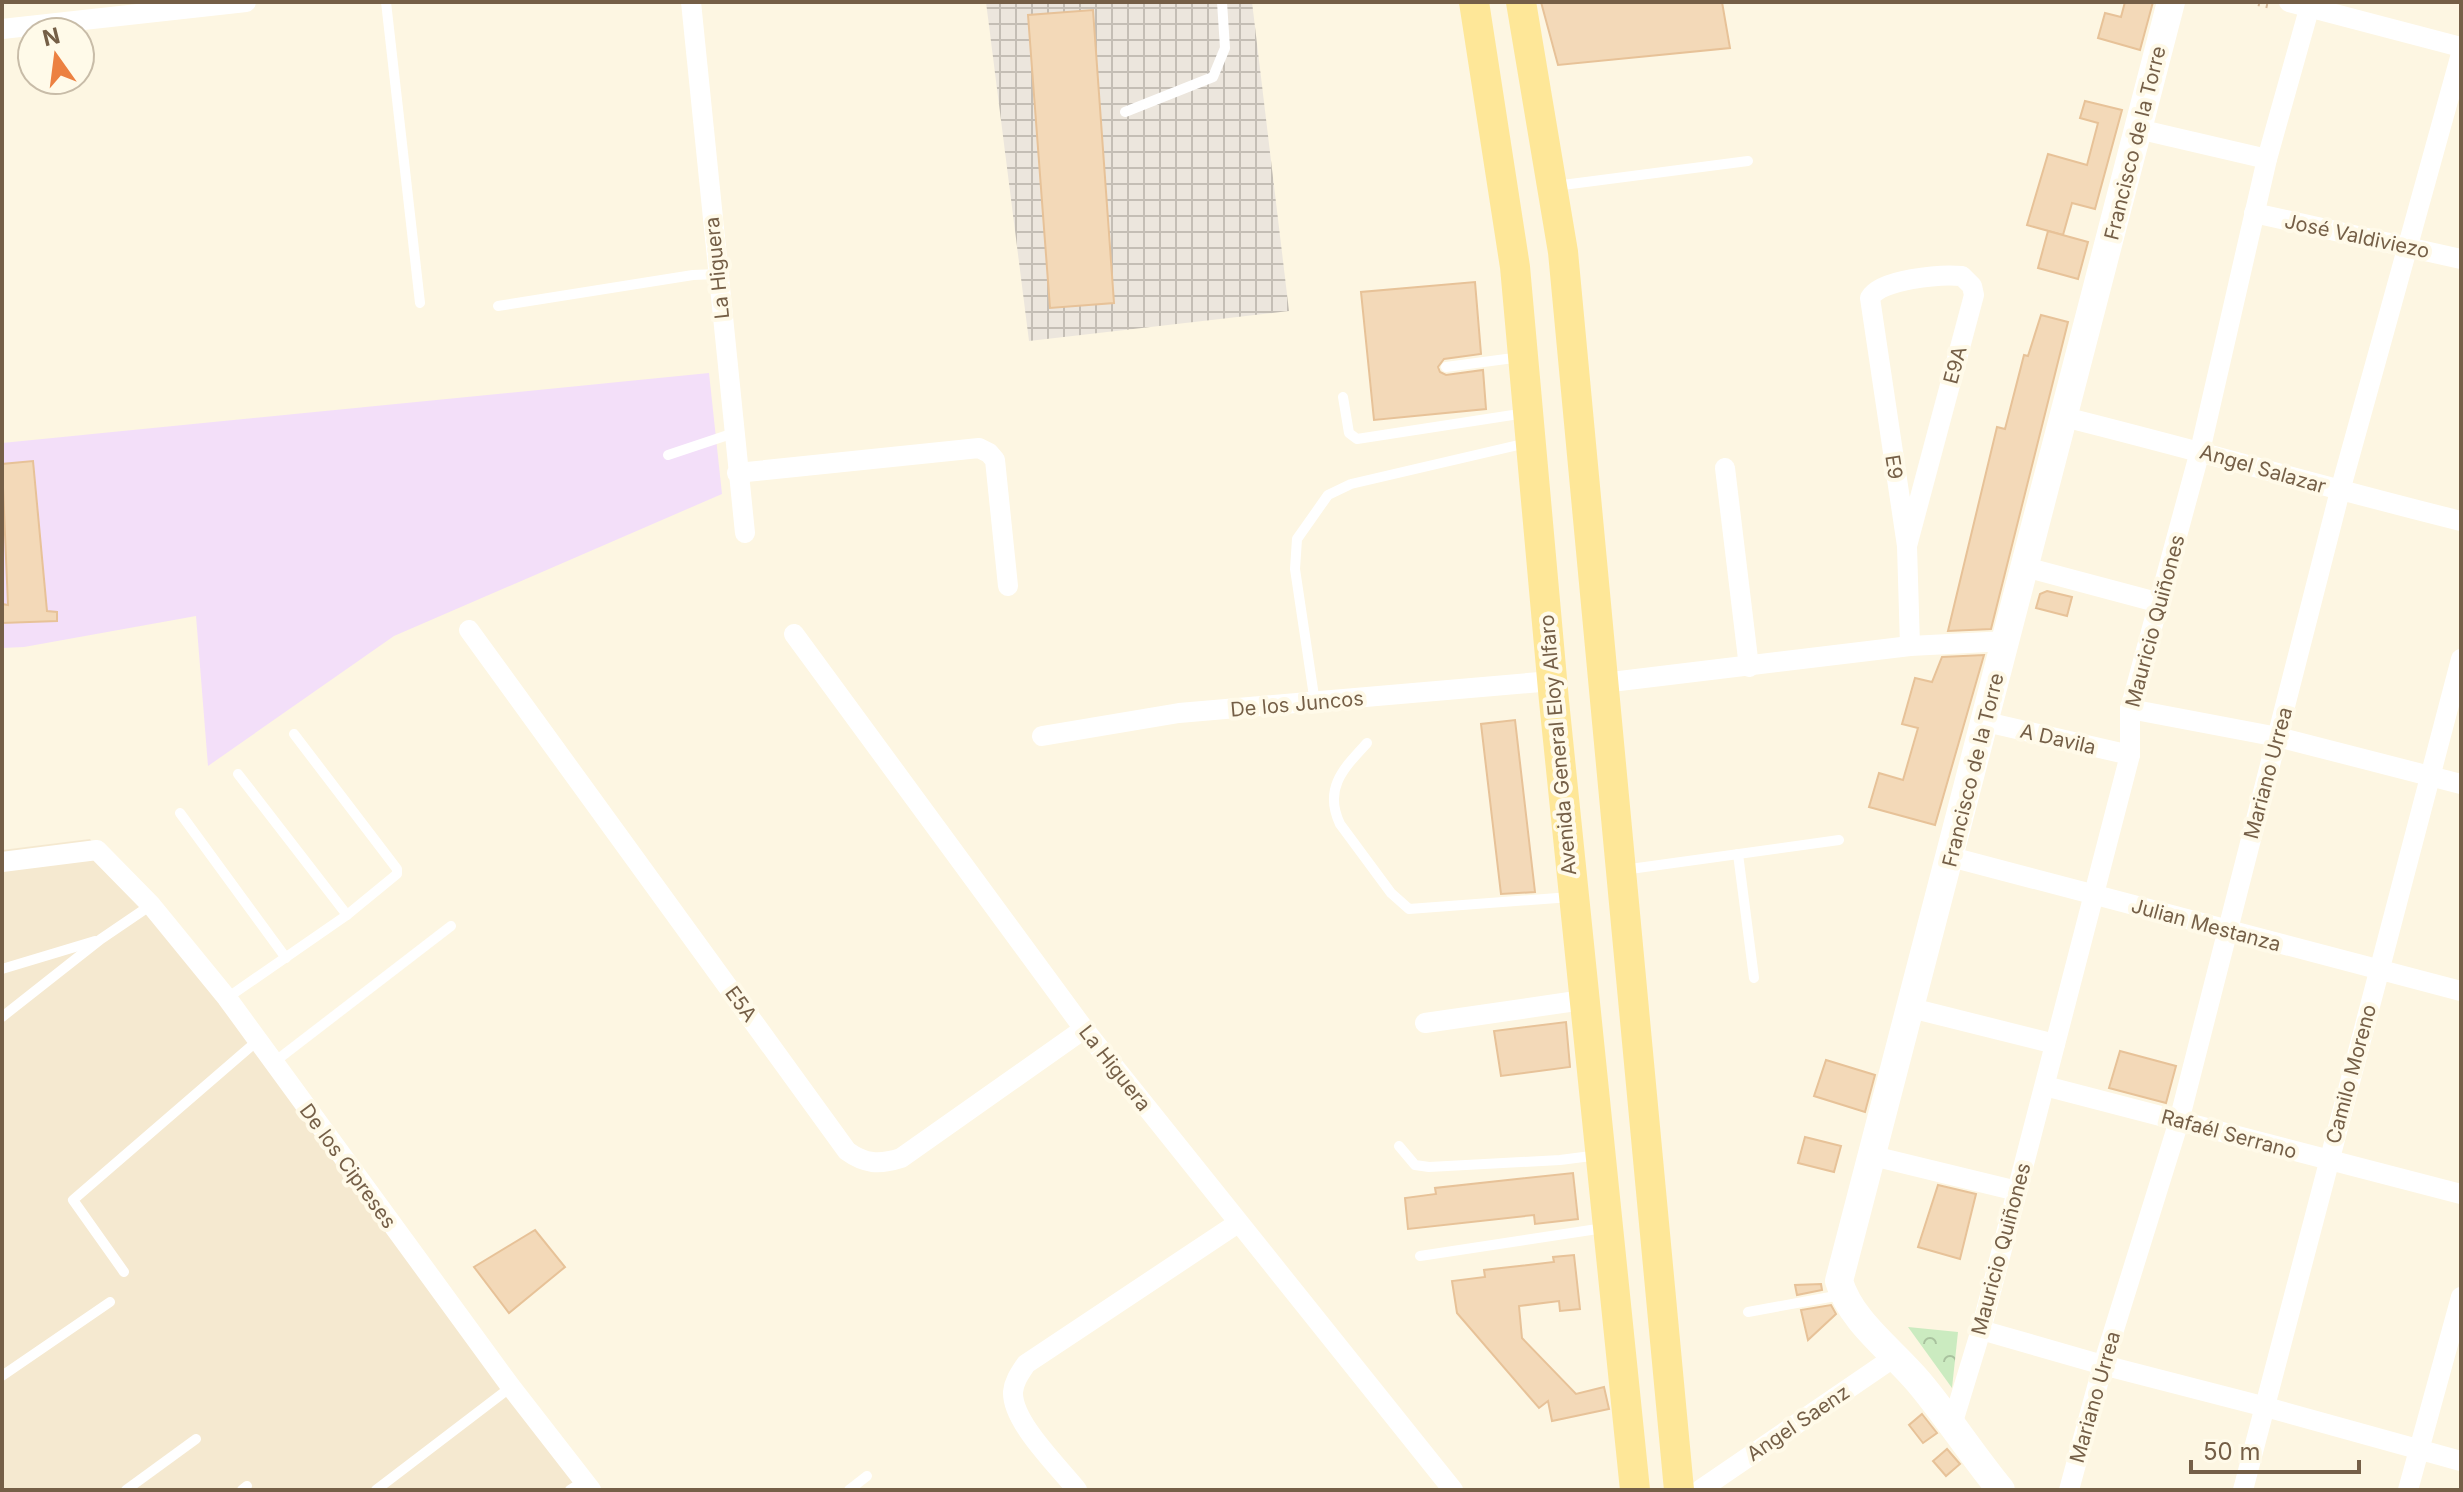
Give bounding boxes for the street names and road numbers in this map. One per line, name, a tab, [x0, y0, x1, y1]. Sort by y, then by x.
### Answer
street label: Francisco de la Torre	[2099, 44, 2171, 242]
street label: José Valdiviezo	[2282, 209, 2432, 263]
street label: La Higuera	[700, 216, 734, 320]
street label: E9A	[1938, 343, 1972, 387]
street label: Angel Salazar	[2197, 440, 2329, 499]
street label: E9	[1880, 453, 1908, 481]
street label: Mauricio Quiñones	[2120, 532, 2190, 710]
street label: Avenida General Eloy Alfaro	[1535, 614, 1581, 876]
street label: Francisco de la Torre	[1937, 671, 2009, 869]
street label: De los Juncos	[1229, 686, 1365, 722]
street label: Mariano Urrea	[2239, 704, 2297, 842]
street label: A Davila	[2018, 719, 2098, 759]
street label: Julian Mestanza	[2129, 893, 2283, 957]
street label: E5A	[720, 982, 762, 1027]
street label: Camilo Moreno	[2321, 1002, 2381, 1146]
street label: La Higuera	[1074, 1020, 1156, 1116]
street label: De los Cipreses	[295, 1099, 401, 1233]
street label: Rafaél Serrano	[2159, 1104, 2299, 1164]
street label: Mauricio Quiñones	[1966, 1160, 2036, 1338]
street label: Mariano Urrea	[2065, 1328, 2125, 1466]
street label: Angel Saenz	[1742, 1380, 1854, 1466]

